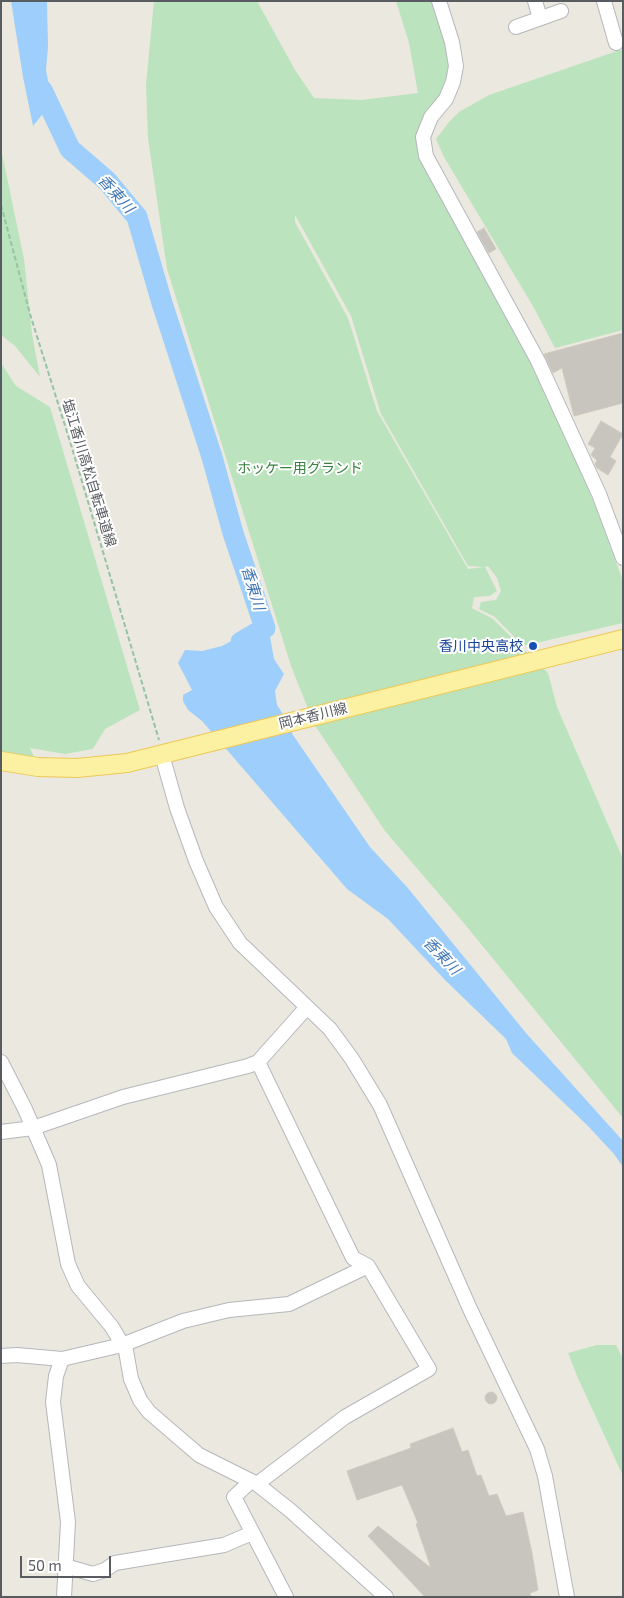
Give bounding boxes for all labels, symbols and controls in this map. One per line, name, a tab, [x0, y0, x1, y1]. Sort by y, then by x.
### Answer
water label: 香東川	[94, 171, 138, 217]
street label: 塩江香川高松自転車道線	[58, 397, 120, 549]
park label: ホッケー用グランド	[237, 460, 363, 476]
water label: 香東川	[238, 564, 268, 612]
place label: 香川中央高校	[439, 638, 523, 654]
marker: 香川中央高校	[527, 640, 539, 652]
street label: 岡本香川線	[277, 699, 349, 733]
water label: 香東川	[420, 934, 464, 978]
scale bar	[22, 1546, 114, 1578]
text: 50 m	[28, 1556, 62, 1574]

